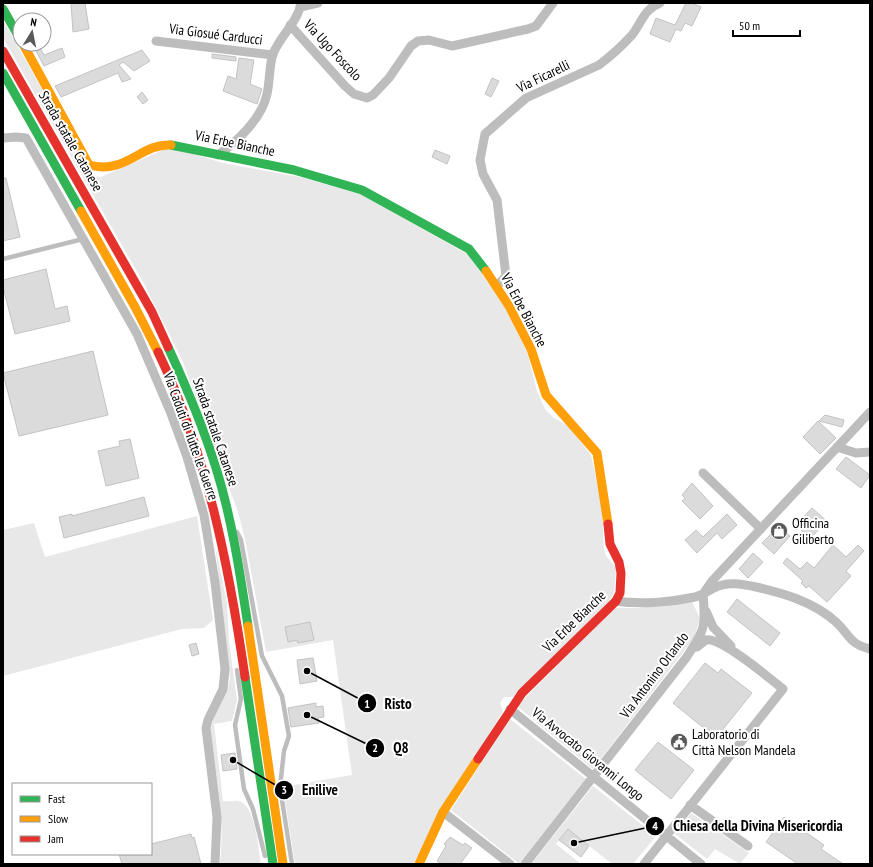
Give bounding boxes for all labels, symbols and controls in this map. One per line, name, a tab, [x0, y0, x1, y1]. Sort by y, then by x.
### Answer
north arrow	[12, 12, 52, 52]
scale bar	[733, 12, 800, 38]
text: N	[30, 15, 38, 30]
street label: Via Ugo Foscolo	[299, 15, 366, 84]
text: 50 m	[739, 18, 760, 33]
street label: Via Giosué Carducci	[167, 19, 264, 49]
street label: Via Ficarelli	[513, 55, 572, 97]
street label: Strada statale Catanese	[35, 87, 107, 195]
street label: Via Erbe Bianche	[193, 126, 277, 160]
street label: Via Erbe Bianche	[497, 269, 551, 350]
street label: Via Caduti di Tutte le Guerre	[159, 368, 223, 503]
street label: Strada statale Catanese	[189, 376, 243, 489]
place label: Officina Giliberto	[792, 514, 834, 548]
shop icon: Officina Giliberto	[769, 521, 789, 541]
street label: Via Erbe Bianche	[538, 586, 610, 656]
street label: Via Antonino Orlando	[615, 628, 692, 722]
callout: Risto	[357, 690, 420, 717]
text: Risto	[384, 694, 412, 713]
text: 1	[364, 696, 370, 711]
street label: Via Avvocato Giovanni Longo	[528, 703, 648, 805]
place label: Laboratorio di Città Nelson Mandela	[692, 725, 796, 759]
public building icon: Laboratorio di Città Nelson Mandela	[669, 732, 689, 752]
callout: Q8	[365, 734, 417, 761]
text: Q8	[393, 738, 409, 757]
text: 2	[372, 740, 378, 755]
callout: Enilive	[274, 777, 346, 804]
text: Enilive	[302, 780, 338, 799]
text: 3	[281, 782, 287, 797]
legend	[12, 783, 152, 855]
text: Fast	[48, 791, 66, 806]
text: Slow	[48, 811, 69, 826]
callout: Chiesa della Divina Misericordia	[645, 812, 850, 839]
text: Chiesa della Divina Misericordia	[673, 816, 843, 835]
text: 4	[652, 818, 658, 833]
text: Jam	[47, 831, 64, 846]

